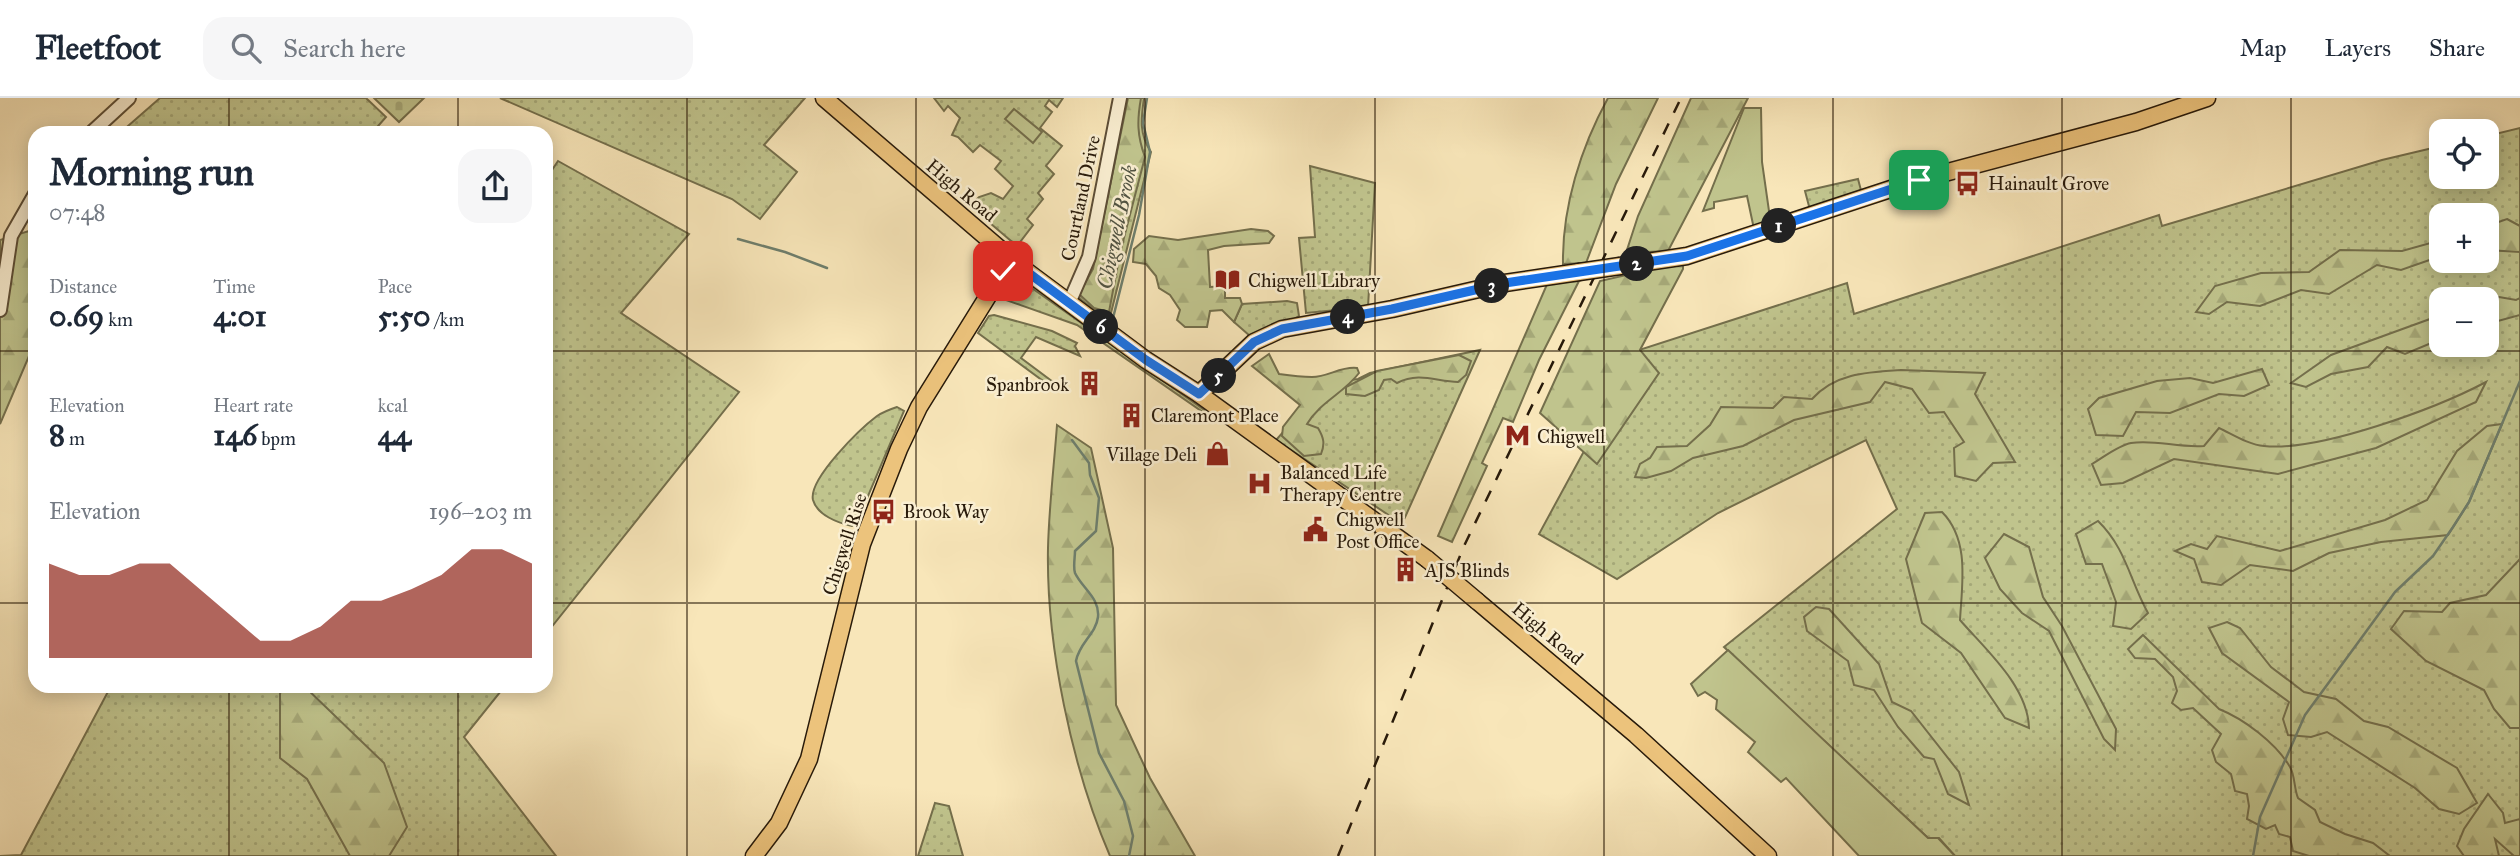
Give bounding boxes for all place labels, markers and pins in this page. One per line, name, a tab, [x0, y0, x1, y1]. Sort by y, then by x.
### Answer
pin	[1889, 150, 1949, 210]
bus stop icon: Hainault Grove	[1954, 169, 1982, 197]
place label: Hainault Grove	[1988, 172, 2109, 195]
pin: 1	[1762, 208, 1796, 244]
pin	[973, 241, 1033, 301]
pin: 2	[1620, 246, 1654, 282]
library icon: Chigwell Library	[1214, 266, 1242, 294]
pin: 3	[1474, 268, 1510, 304]
place label: Chigwell Library	[1248, 269, 1381, 293]
pin: 4	[1330, 300, 1366, 334]
pin: 6	[1084, 310, 1118, 344]
pin: 5	[1202, 358, 1236, 394]
building icon: Spanbrook	[1075, 370, 1103, 398]
place label: Spanbrook	[986, 373, 1069, 396]
building icon: Claremont Place	[1117, 401, 1145, 429]
place label: Claremont Place	[1151, 404, 1279, 427]
metro station icon: Chigwell	[1503, 422, 1531, 450]
place label: Chigwell	[1537, 425, 1606, 449]
shop icon: Village Deli	[1203, 440, 1231, 468]
place label: Village Deli	[1105, 443, 1197, 467]
place label: Balanced Life Therapy Centre	[1280, 461, 1402, 506]
hospital icon: Balanced Life Therapy Centre	[1246, 469, 1274, 497]
bus stop icon: Brook Way	[869, 497, 897, 525]
place label: Brook Way	[903, 500, 990, 523]
place label: Chigwell Post Office	[1336, 508, 1419, 553]
public building icon: Chigwell Post Office	[1302, 516, 1330, 544]
building icon: AJS Blinds	[1391, 556, 1419, 584]
place label: AJS Blinds	[1424, 559, 1510, 583]

